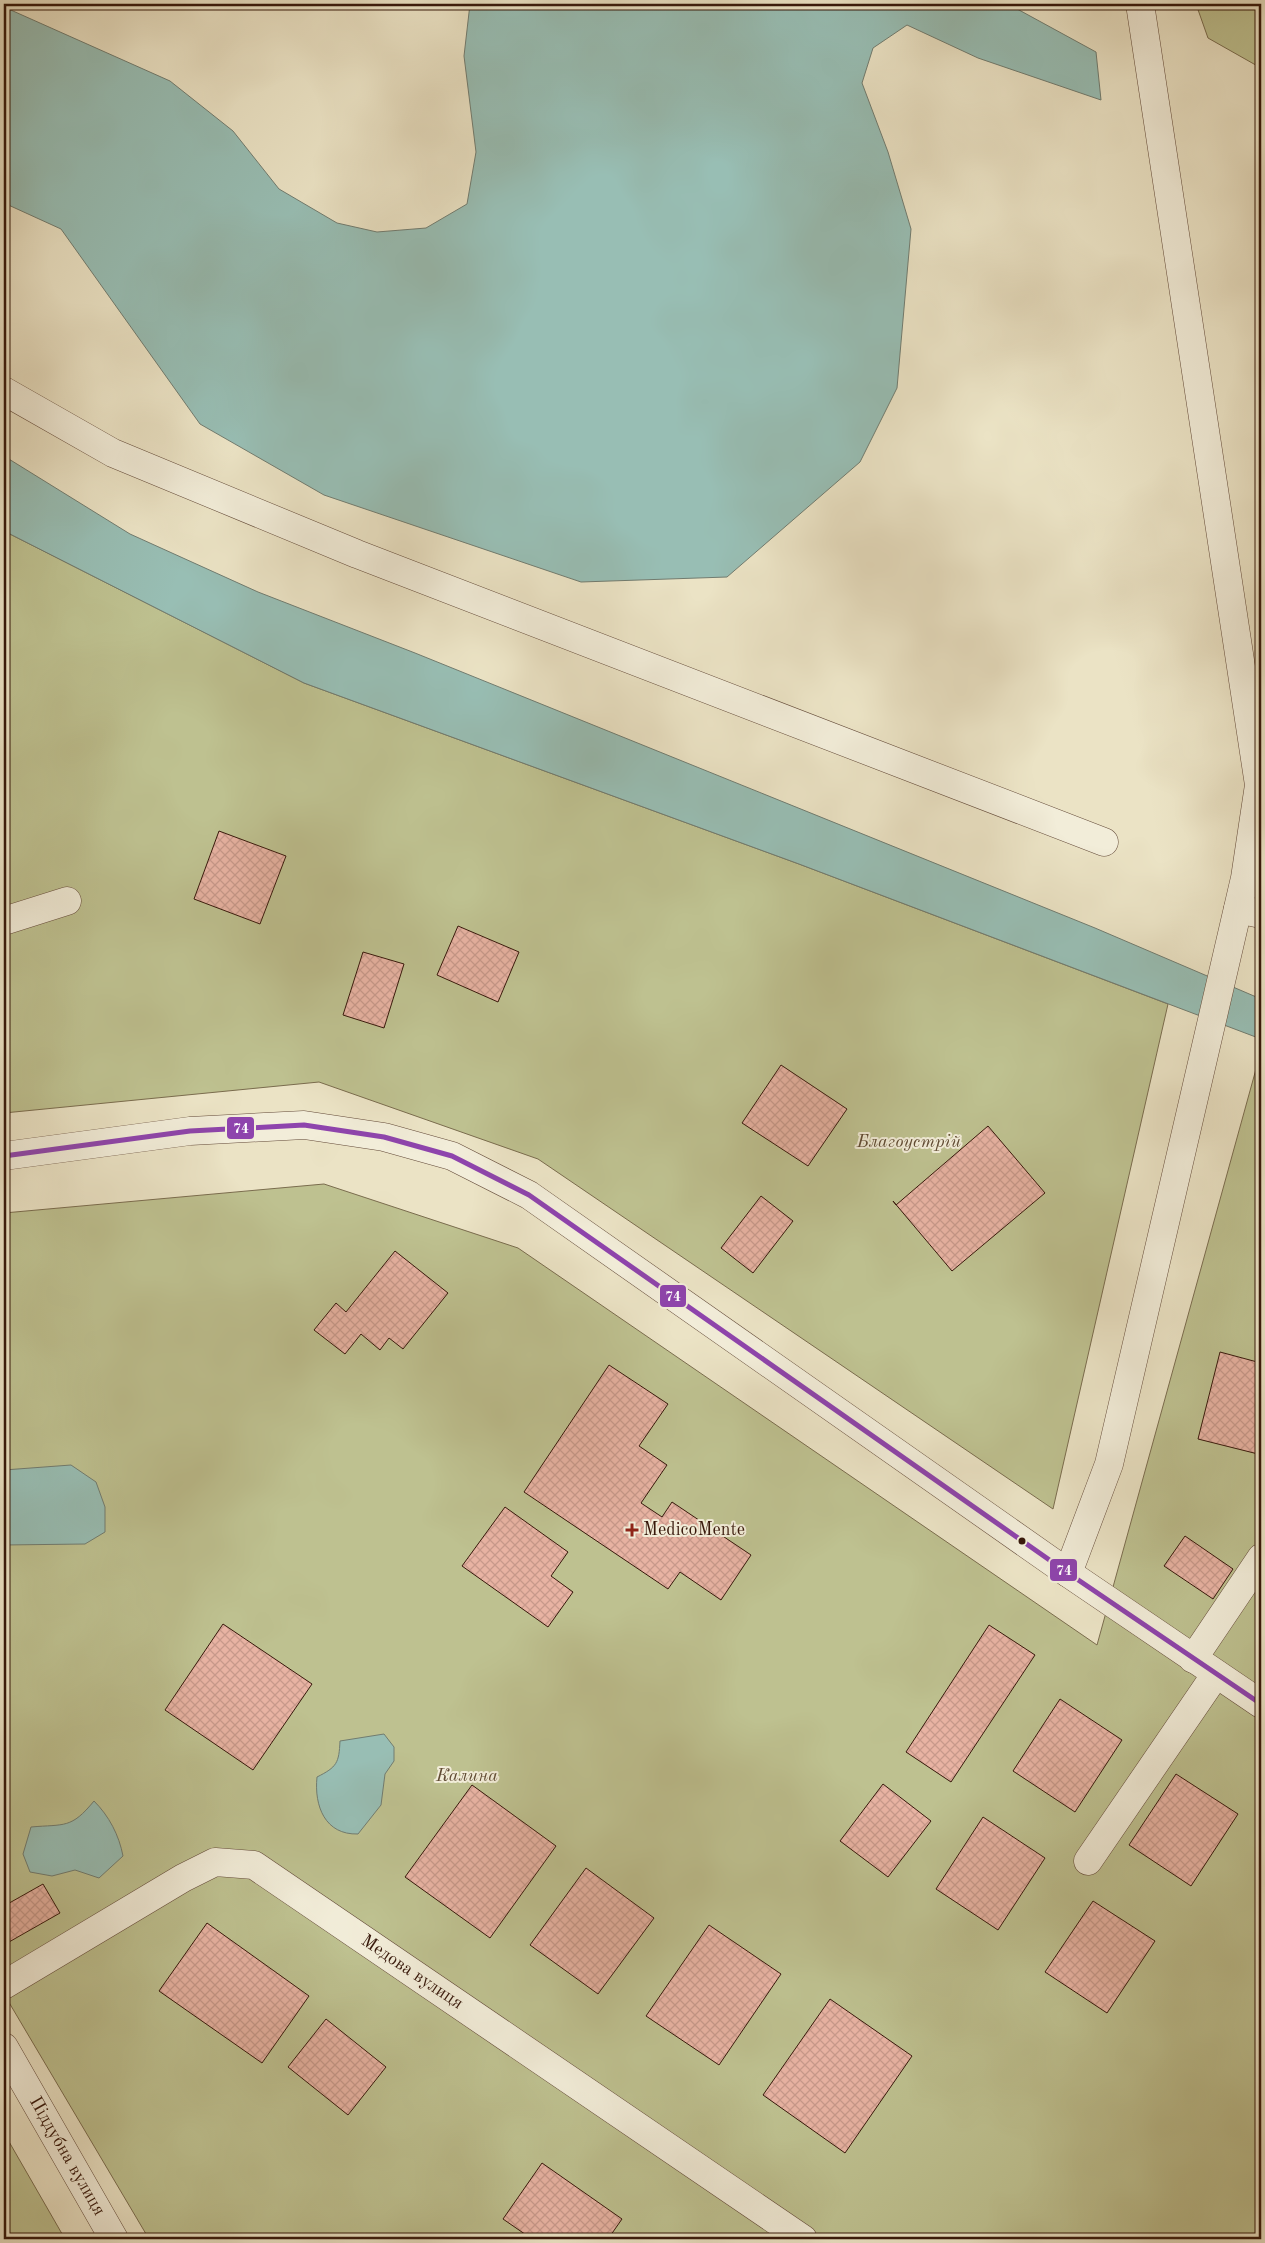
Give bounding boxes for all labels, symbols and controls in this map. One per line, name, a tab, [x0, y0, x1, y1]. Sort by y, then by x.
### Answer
line badge: 74	[226, 1116, 255, 1140]
text: 74	[233, 1122, 249, 1136]
park label: Благоустрій	[856, 1133, 961, 1151]
line badge: 74	[659, 1284, 687, 1308]
text: 74	[665, 1290, 681, 1304]
place label: MedicoMente	[643, 1521, 745, 1539]
marker: MedicoMente	[625, 1523, 639, 1537]
unlabelled marker	[1017, 1536, 1027, 1546]
line badge: 74	[1049, 1558, 1078, 1582]
text: 74	[1056, 1564, 1072, 1578]
park label: Калина	[435, 1767, 498, 1785]
street label: Медова вулиця	[358, 1931, 466, 2013]
street label: Піддубна вулиця	[26, 2093, 108, 2219]

